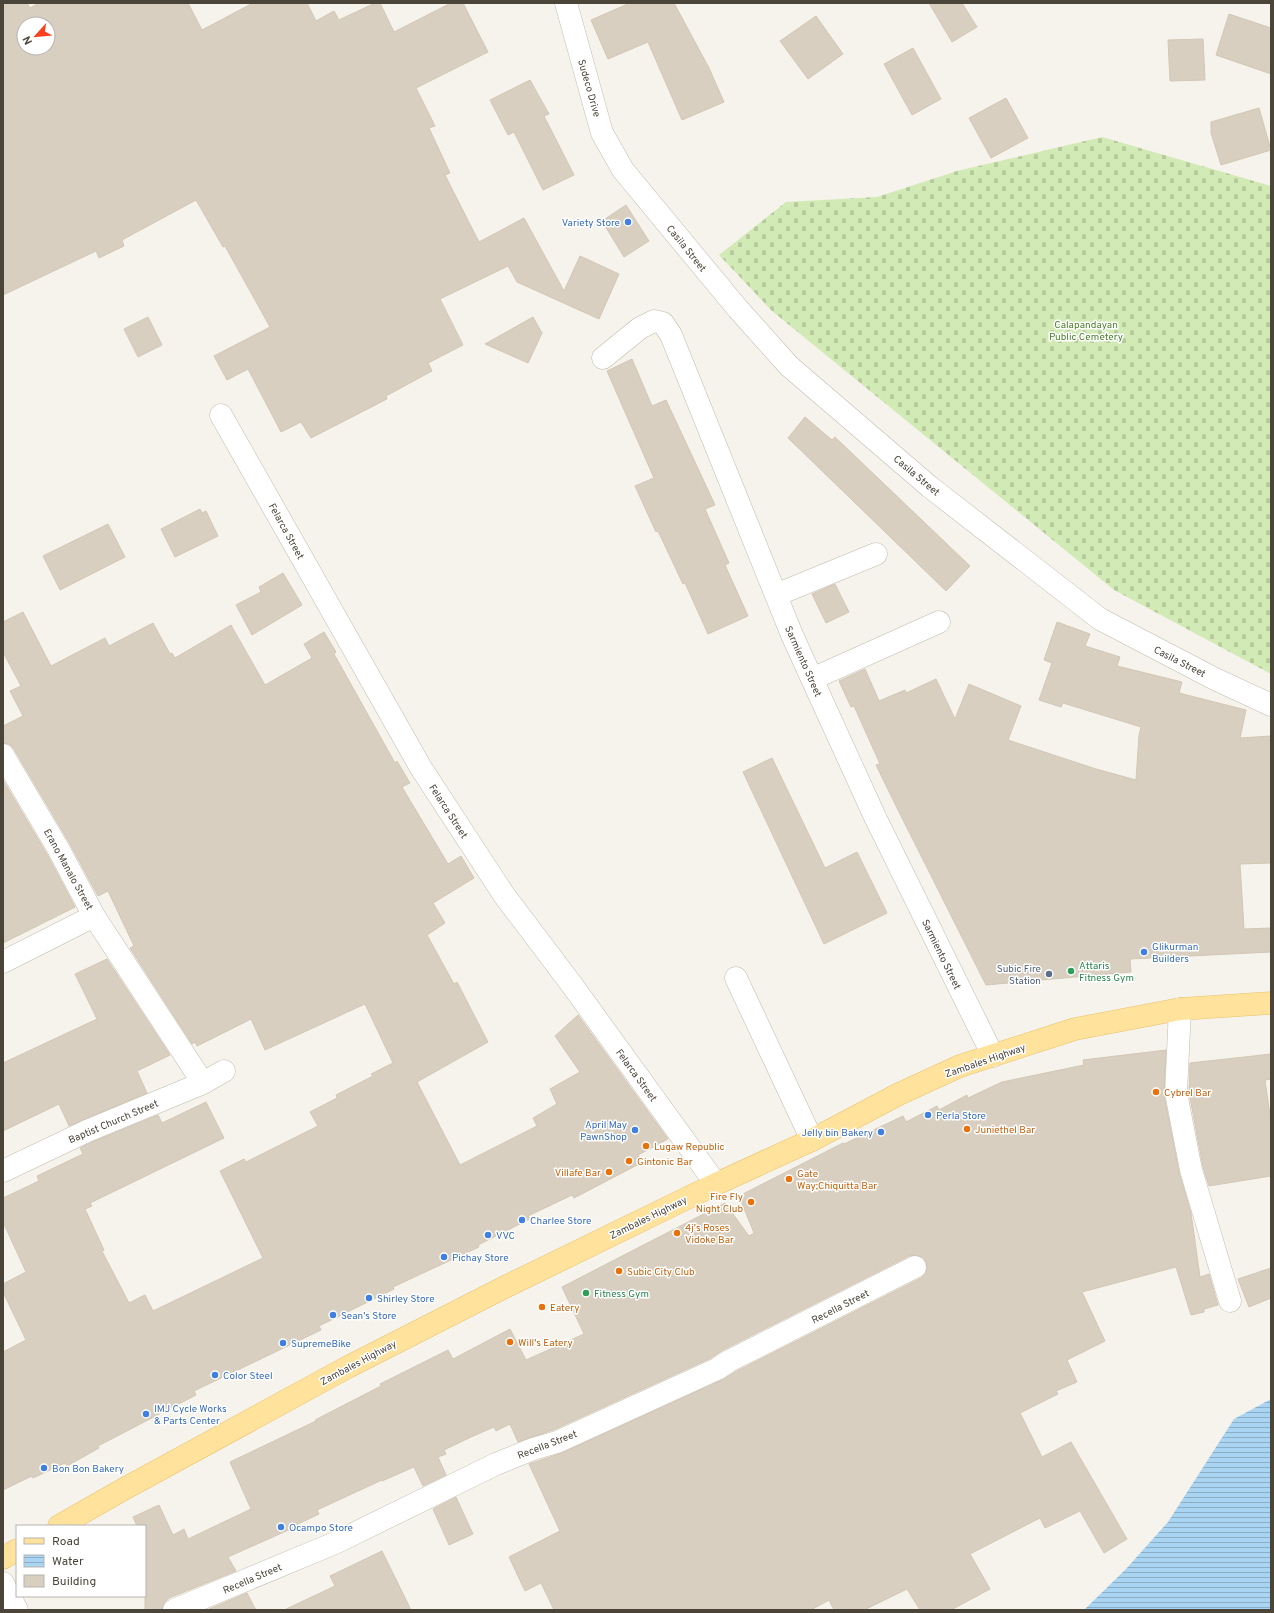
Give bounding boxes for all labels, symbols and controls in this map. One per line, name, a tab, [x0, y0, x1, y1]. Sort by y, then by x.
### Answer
north arrow	[16, 16, 56, 56]
text: N	[20, 33, 36, 47]
street label: Sudeco Drive	[574, 58, 603, 119]
place label: Variety Store	[562, 217, 620, 230]
marker: Variety Store	[623, 217, 633, 227]
street label: Casila Street	[663, 223, 709, 275]
park label: Calapandayan Public Cemetery	[1049, 319, 1123, 344]
street label: Casila Street	[890, 453, 942, 499]
street label: Felarca Street	[265, 502, 306, 562]
street label: Sarmiento Street	[781, 624, 824, 699]
street label: Casila Street	[1151, 644, 1208, 681]
street label: Felarca Street	[425, 782, 470, 841]
street label: Erano Manalo Street	[40, 827, 96, 913]
street label: Sarmiento Street	[918, 917, 963, 992]
place label: Glikurman Builders	[1152, 941, 1198, 966]
marker: Glikurman Builders	[1139, 947, 1149, 957]
place label: Attaris Fitness Gym	[1079, 960, 1134, 985]
place label: Subic Fire Station	[997, 963, 1041, 988]
marker: Attaris Fitness Gym	[1066, 966, 1076, 976]
marker: Subic Fire Station	[1044, 969, 1054, 979]
street label: Zambales Highway	[943, 1041, 1028, 1081]
street label: Felarca Street	[612, 1047, 659, 1105]
marker: Cybrel Bar	[1151, 1087, 1161, 1097]
place label: Cybrel Bar	[1164, 1087, 1211, 1100]
street label: Baptist Church Street	[67, 1097, 161, 1147]
marker: Perla Store	[923, 1110, 933, 1120]
place label: Perla Store	[936, 1110, 986, 1123]
place label: April May PawnShop	[580, 1119, 627, 1144]
marker: Juniethel Bar	[962, 1124, 972, 1134]
place label: Juniethel Bar	[975, 1124, 1035, 1137]
marker: April May PawnShop	[630, 1125, 640, 1135]
place label: Jelly bin Bakery	[801, 1127, 873, 1140]
marker: Jelly bin Bakery	[876, 1127, 886, 1137]
marker: Lugaw Republic	[641, 1141, 651, 1151]
place label: Lugaw Republic	[654, 1141, 724, 1154]
marker: Gintonic Bar	[624, 1156, 634, 1166]
place label: Gintonic Bar	[637, 1156, 693, 1169]
place label: Villafe Bar	[555, 1167, 601, 1180]
marker: Villafe Bar	[604, 1167, 614, 1177]
place label: Gate Way;Chiquitta Bar	[797, 1168, 877, 1193]
marker: Gate Way;Chiquitta Bar	[784, 1174, 794, 1184]
place label: Fire Fly Night Club	[696, 1191, 743, 1216]
street label: Zambales Highway	[608, 1194, 690, 1243]
marker: Fire Fly Night Club	[746, 1197, 756, 1207]
marker: Charlee Store	[517, 1215, 527, 1225]
place label: Charlee Store	[530, 1215, 591, 1228]
place label: 4j's Roses Vidoke Bar	[685, 1222, 734, 1247]
marker: 4j's Roses Vidoke Bar	[672, 1228, 682, 1238]
marker: VVC	[483, 1230, 493, 1240]
place label: VVC	[496, 1230, 515, 1243]
marker: Pichay Store	[439, 1252, 449, 1262]
place label: Pichay Store	[452, 1252, 509, 1265]
marker: Subic City Club	[614, 1266, 624, 1276]
place label: Subic City Club	[627, 1266, 695, 1279]
street label: Recella Street	[810, 1287, 872, 1327]
marker: Fitness Gym	[581, 1288, 591, 1298]
place label: Fitness Gym	[594, 1288, 649, 1301]
marker: Shirley Store	[364, 1293, 374, 1303]
place label: Shirley Store	[377, 1293, 435, 1306]
marker: Eatery	[537, 1302, 547, 1312]
place label: Eatery	[550, 1302, 579, 1315]
marker: Sean's Store	[328, 1310, 338, 1320]
place label: Sean's Store	[341, 1310, 396, 1323]
marker: Will's Eatery	[505, 1337, 515, 1347]
place label: Will's Eatery	[518, 1337, 573, 1350]
marker: SupremeBike	[278, 1338, 288, 1348]
place label: SupremeBike	[291, 1338, 351, 1351]
street label: Zambales Highway	[318, 1338, 399, 1389]
marker: Color Steel	[210, 1370, 220, 1380]
place label: Color Steel	[223, 1370, 273, 1383]
place label: IMJ Cycle Works & Parts Center	[154, 1403, 227, 1428]
marker: IMJ Cycle Works & Parts Center	[141, 1409, 151, 1419]
street label: Recella Street	[516, 1428, 579, 1463]
marker: Bon Bon Bakery	[39, 1463, 49, 1473]
place label: Bon Bon Bakery	[52, 1463, 124, 1476]
marker: Ocampo Store	[276, 1522, 286, 1532]
place label: Ocampo Store	[289, 1522, 353, 1535]
legend	[16, 1525, 146, 1597]
text: Road	[52, 1534, 80, 1550]
text: Water	[52, 1554, 84, 1570]
street label: Recella Street	[221, 1561, 284, 1598]
text: Building	[52, 1574, 96, 1590]

